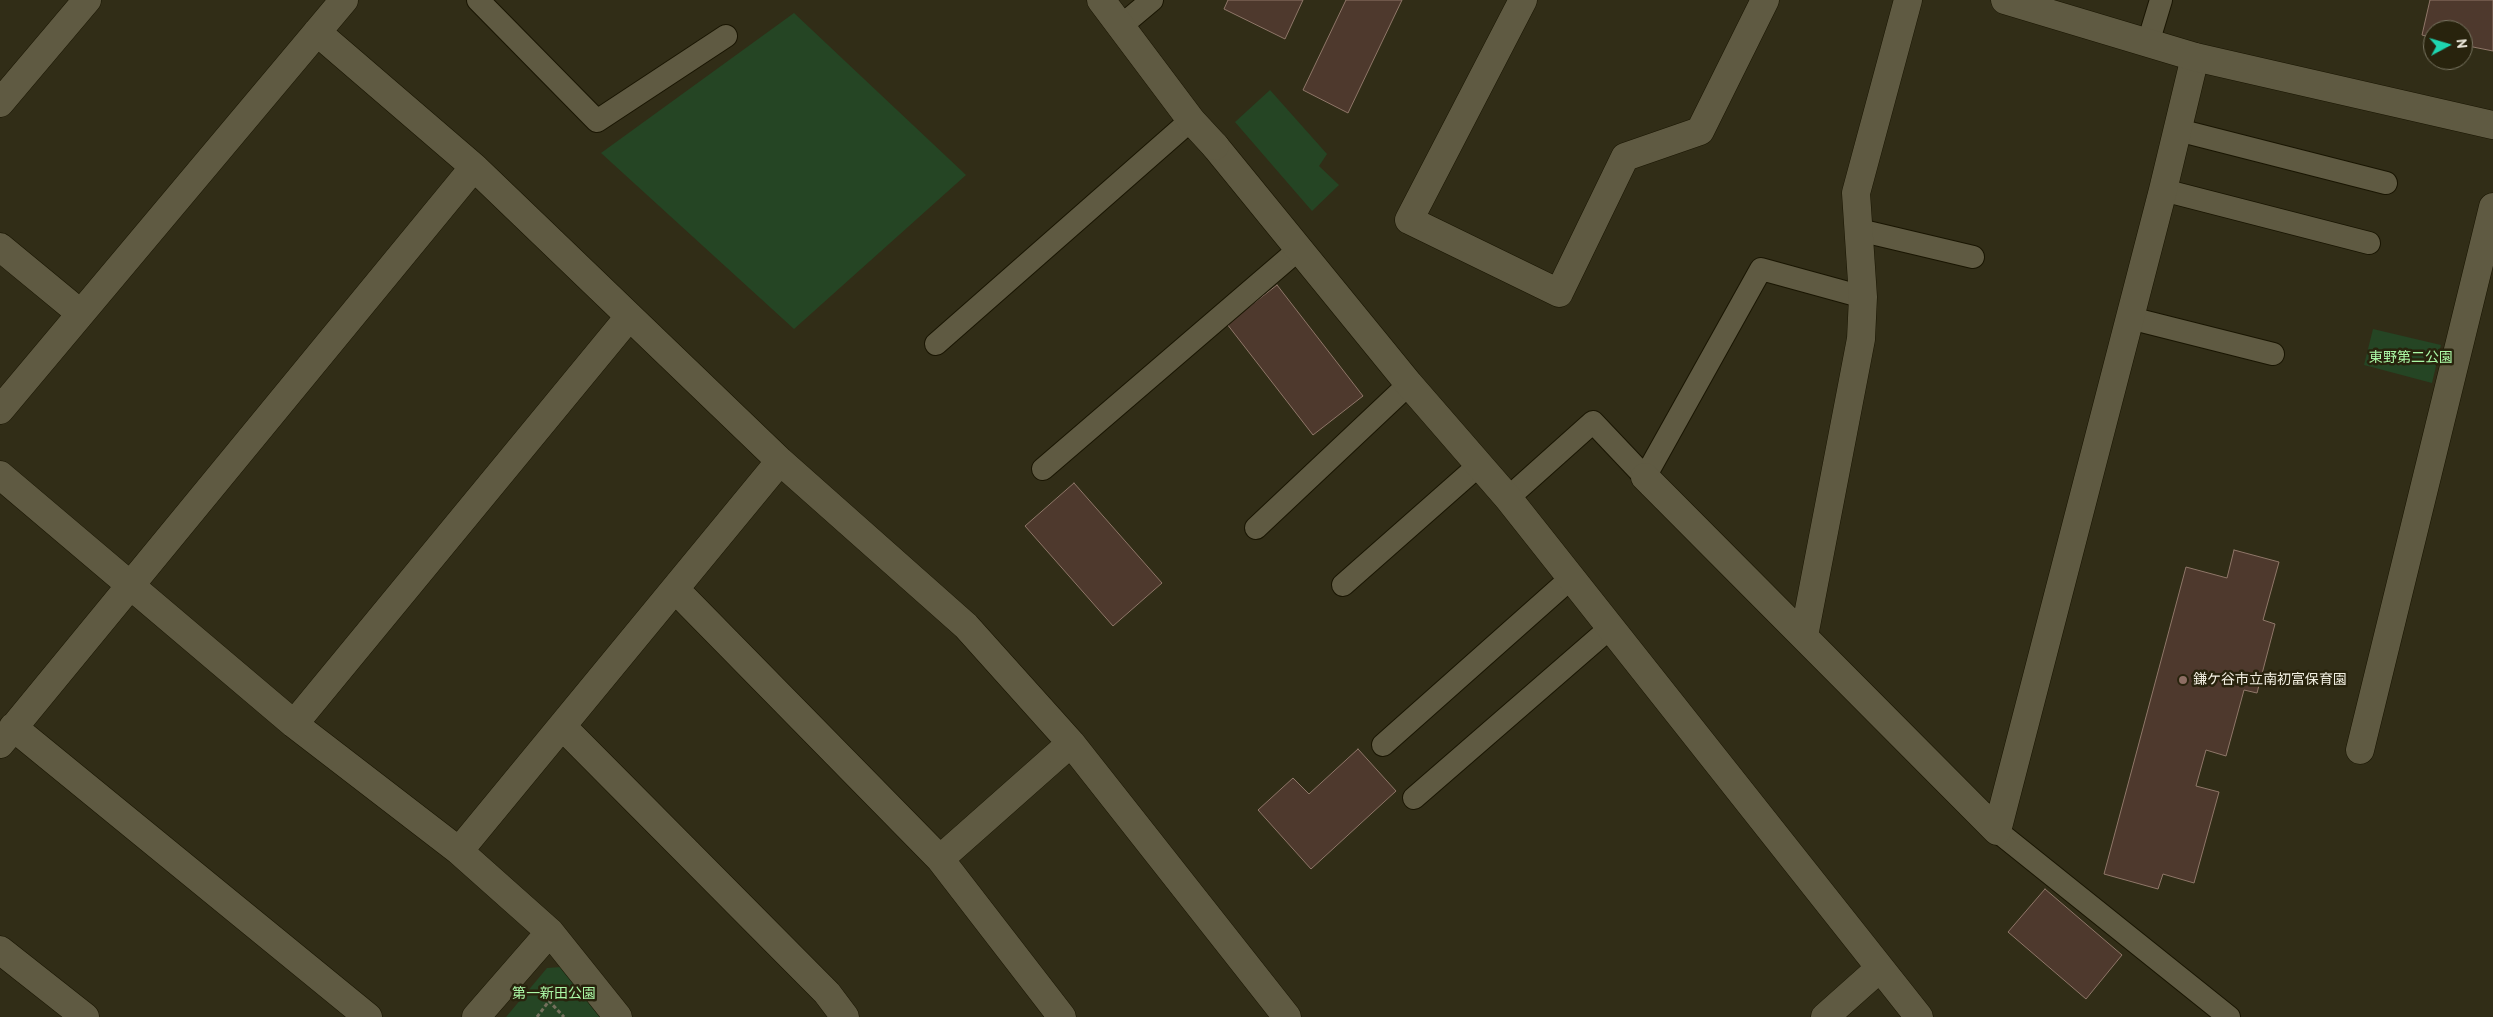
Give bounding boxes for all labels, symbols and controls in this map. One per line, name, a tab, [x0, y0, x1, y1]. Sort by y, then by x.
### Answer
north arrow	[2423, 20, 2473, 70]
text: N	[2452, 38, 2471, 49]
park label: 東野第二公園	[2369, 350, 2453, 366]
place label: 鎌ケ谷市立南初富保育園	[2193, 672, 2347, 688]
marker: 鎌ケ谷市立南初富保育園	[2177, 674, 2189, 686]
park label: 第一新田公園	[512, 986, 596, 1002]

